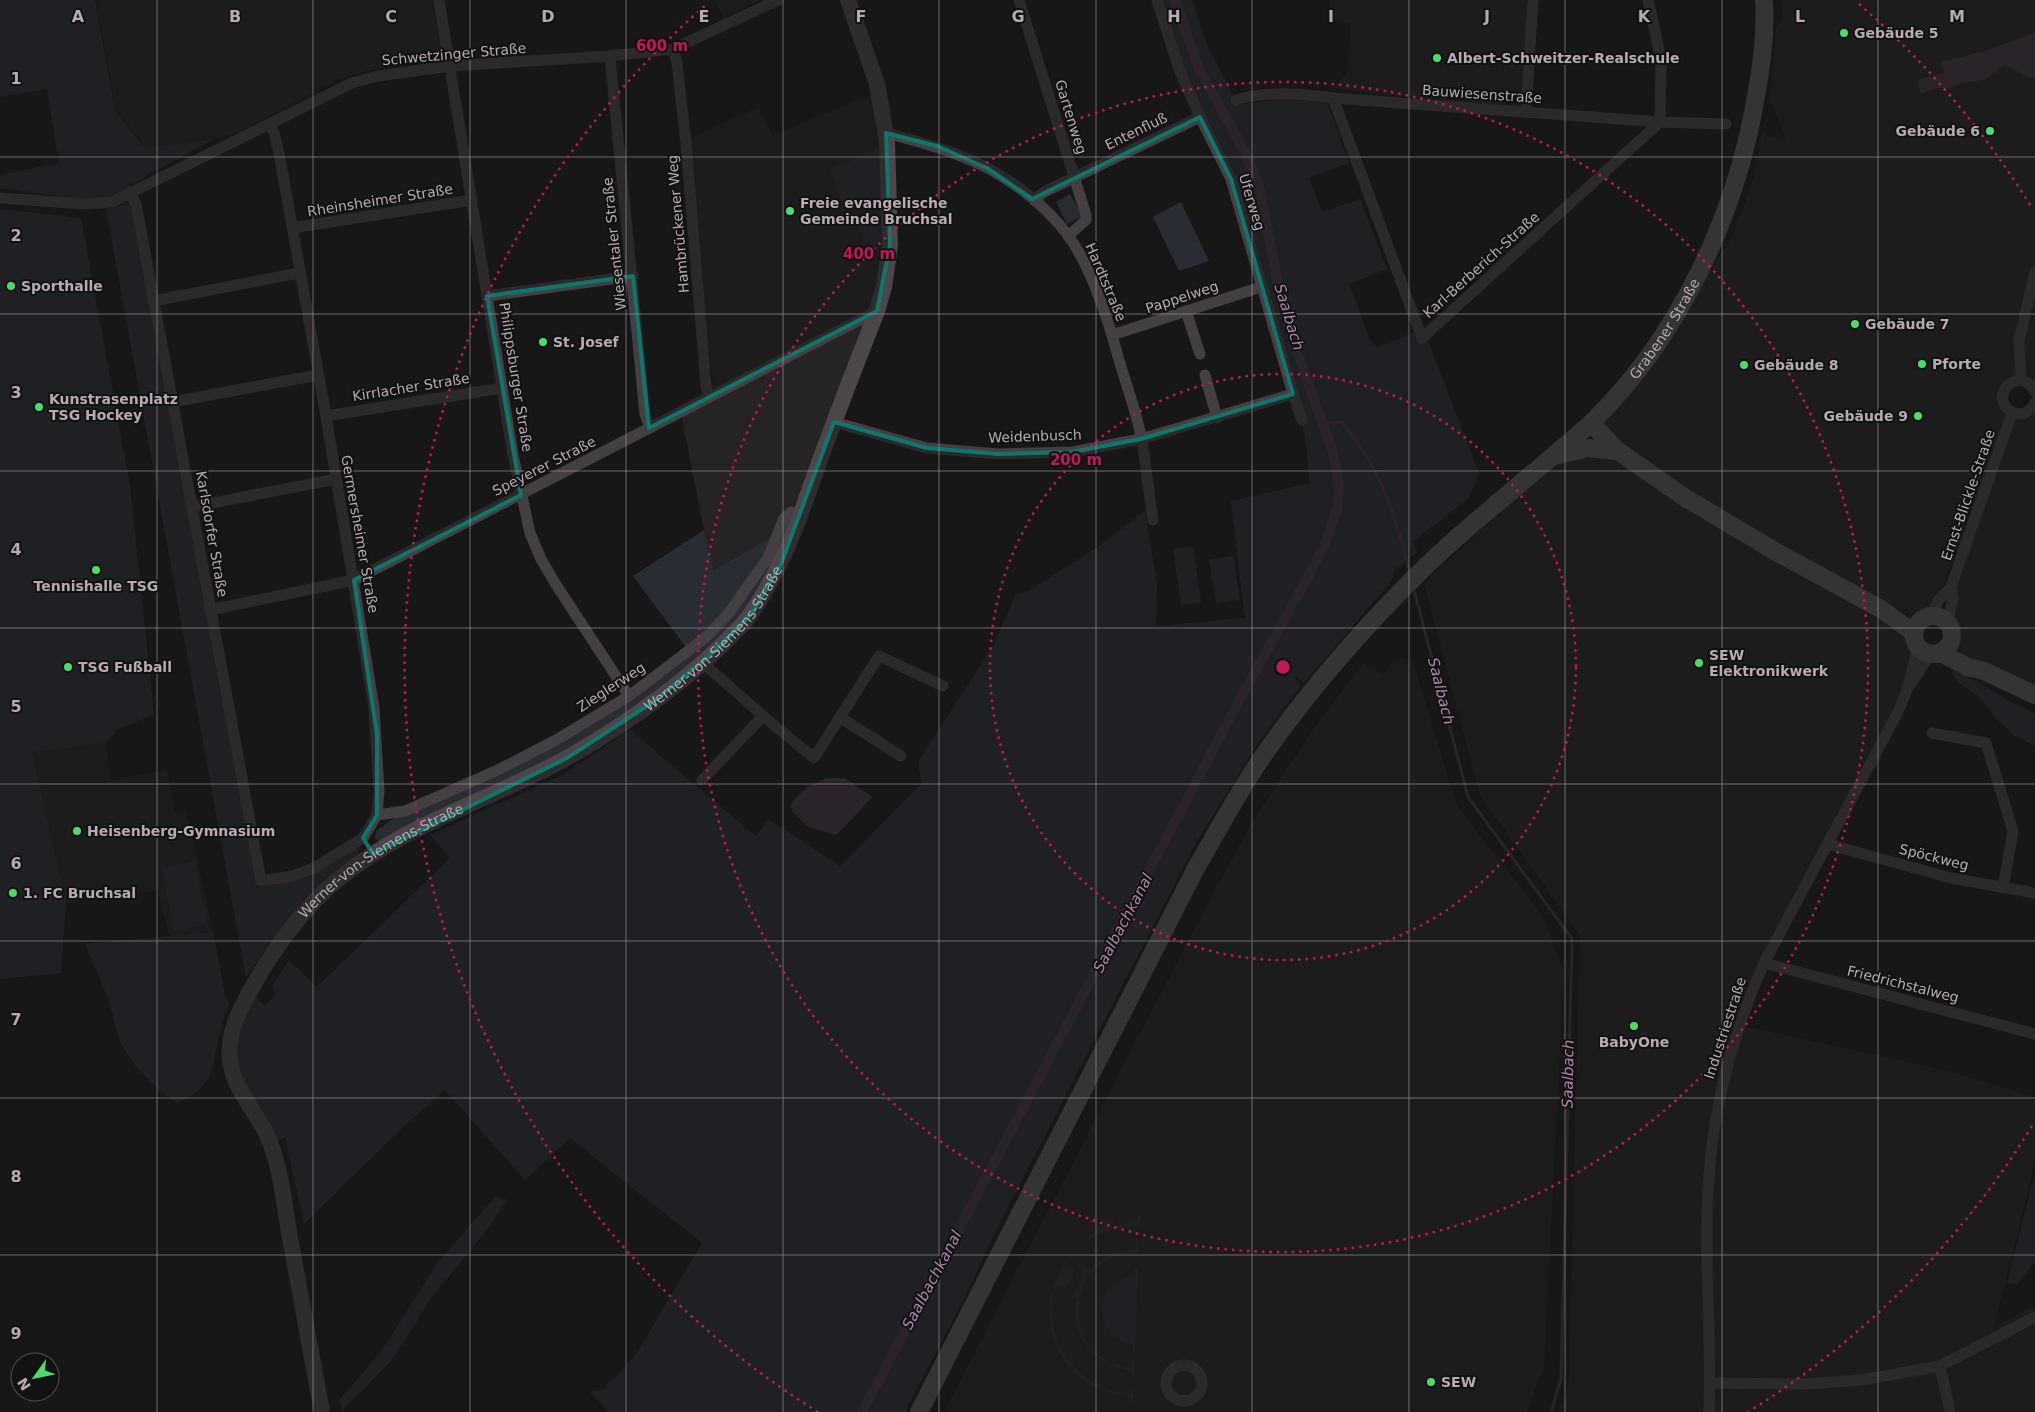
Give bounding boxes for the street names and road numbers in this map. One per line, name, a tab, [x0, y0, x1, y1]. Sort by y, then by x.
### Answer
street label: Schwetzinger Straße	[381, 40, 527, 68]
street label: Gartenweg	[1052, 78, 1090, 156]
street label: Bauwiesenstraße	[1421, 82, 1543, 106]
street label: Entenfluß	[1102, 109, 1170, 153]
street label: Hambrückener Weg	[664, 154, 692, 294]
street label: Uferweg	[1236, 172, 1268, 232]
street label: Wiesentaler Straße	[599, 177, 629, 311]
street label: Rheinsheimer Straße	[306, 181, 454, 219]
street label: Karl-Berberich-Straße	[1420, 209, 1542, 321]
street label: Hardtstraße	[1082, 240, 1130, 324]
street label: Grabener Straße	[1626, 276, 1703, 382]
street label: Pappelweg	[1144, 278, 1220, 316]
street label: Philippsburger Straße	[496, 301, 536, 453]
street label: Kirrlacher Straße	[351, 370, 471, 404]
street label: Weidenbusch	[988, 426, 1082, 446]
street label: Ernst-Blickle-Straße	[1938, 427, 1998, 563]
street label: Speyerer Straße	[490, 433, 598, 499]
street label: Germersheimer Straße	[338, 454, 382, 614]
street label: Karlsdorfer Straße	[193, 470, 231, 598]
street label: Werner-von-Siemens-Straße	[641, 563, 785, 714]
street label: Zieglerweg	[574, 659, 648, 715]
street label: Werner-von-Siemens-Straße	[295, 800, 466, 921]
street label: Spöckweg	[1898, 841, 1970, 873]
street label: Friedrichstalweg	[1845, 962, 1961, 1006]
street label: Industriestraße	[1701, 975, 1749, 1081]

